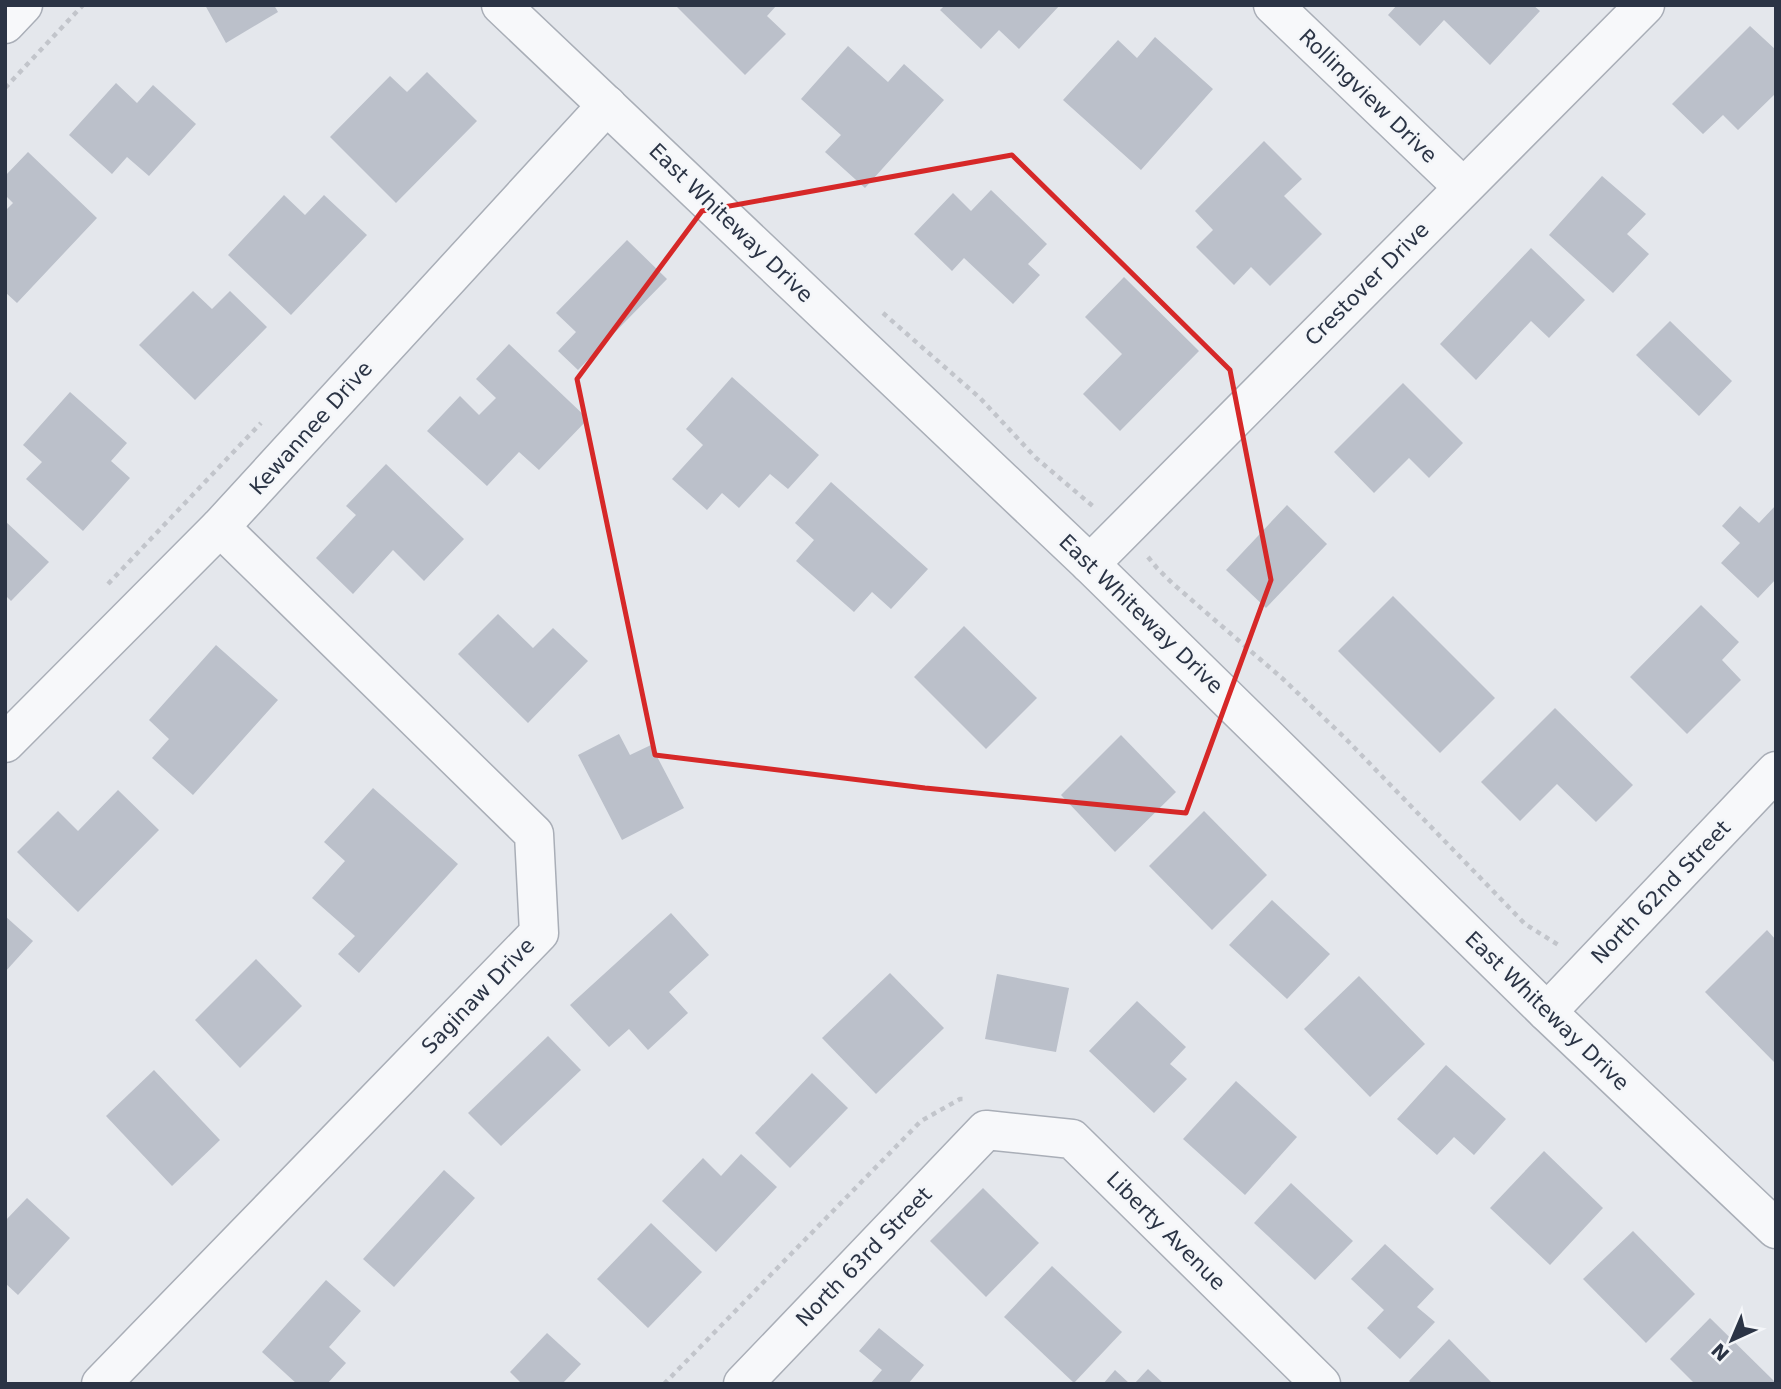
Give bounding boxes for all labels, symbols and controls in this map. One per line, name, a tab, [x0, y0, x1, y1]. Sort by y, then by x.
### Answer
street label: Rollingview Drive	[1294, 24, 1442, 168]
street label: East Whiteway Drive	[644, 139, 818, 307]
street label: Crestover Drive	[1300, 217, 1434, 351]
street label: Kewannee Drive	[245, 357, 377, 499]
street label: East Whiteway Drive	[1054, 530, 1228, 698]
street label: North 62nd Street	[1587, 816, 1735, 968]
street label: East Whiteway Drive	[1460, 927, 1634, 1095]
street label: Saginaw Drive	[417, 933, 539, 1059]
street label: Liberty Avenue	[1102, 1167, 1230, 1295]
street label: North 63rd Street	[791, 1182, 937, 1332]
north arrow	[1697, 1305, 1767, 1375]
text: N	[1707, 1339, 1734, 1366]

